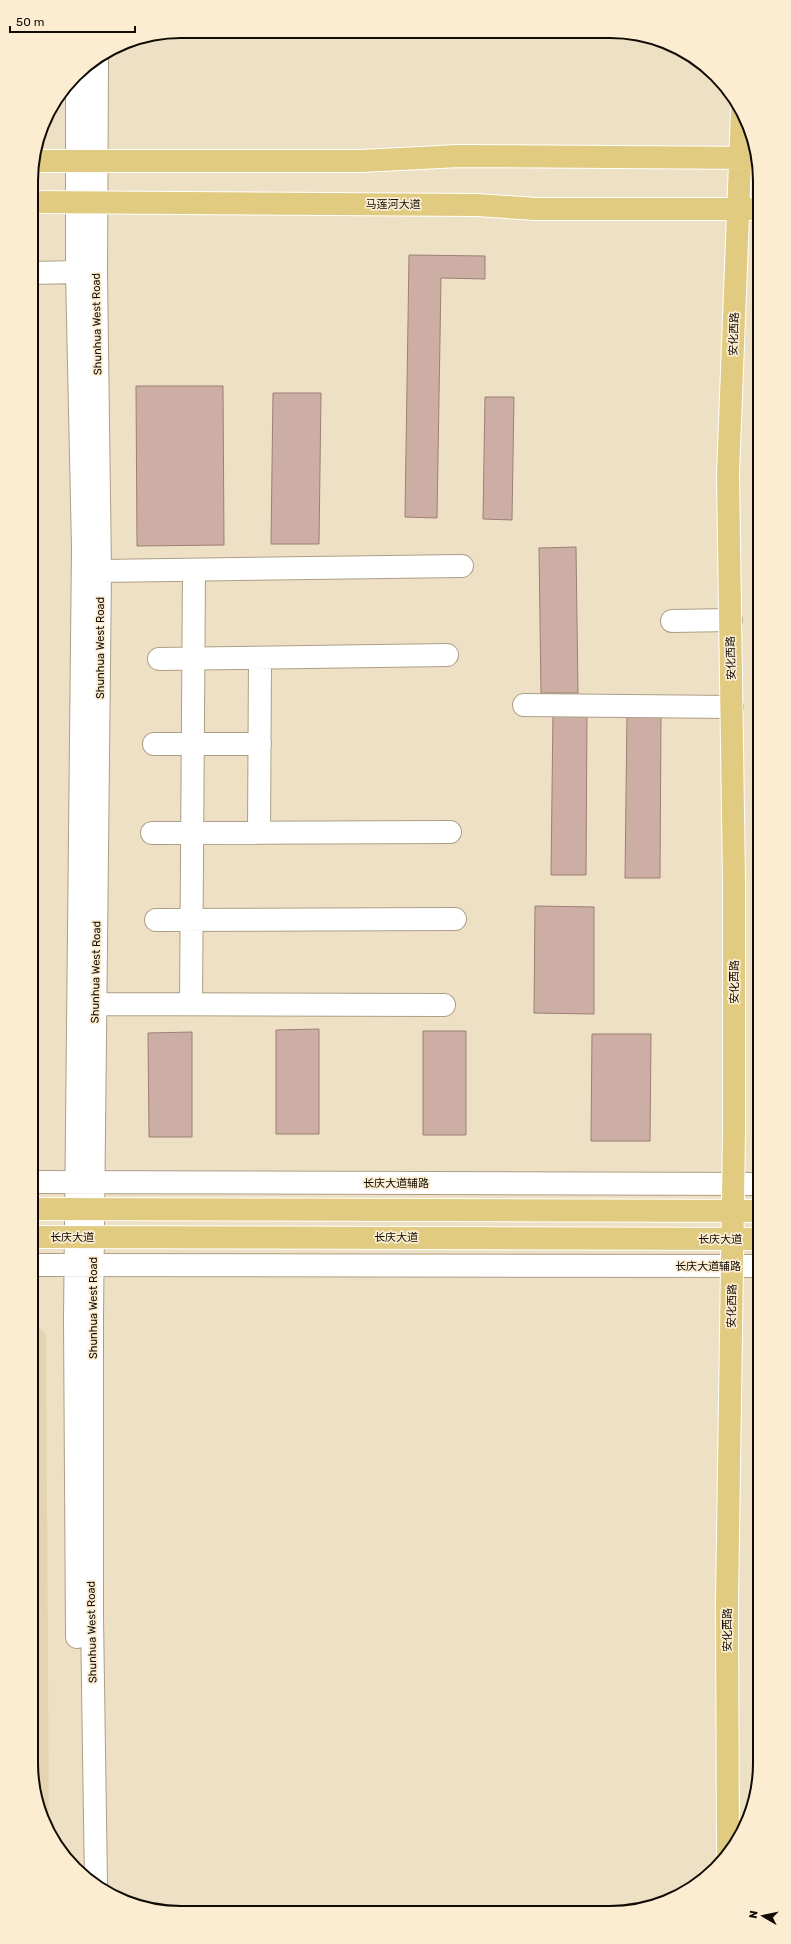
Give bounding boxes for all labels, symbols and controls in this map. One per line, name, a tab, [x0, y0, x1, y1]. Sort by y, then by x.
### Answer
scale bar	[10, 8, 135, 34]
text: 50 m	[16, 15, 44, 29]
street label: 马莲河大道	[366, 198, 421, 211]
street label: Shunhua West Road	[90, 273, 104, 375]
street label: 安化西路	[727, 312, 741, 356]
street label: Shunhua West Road	[94, 597, 107, 699]
street label: 安化西路	[724, 636, 738, 680]
street label: Shunhua West Road	[89, 921, 103, 1023]
street label: 安化西路	[728, 960, 741, 1004]
street label: 长庆大道辅路	[363, 1177, 429, 1190]
street label: 长庆大道	[50, 1231, 94, 1244]
street label: 长庆大道	[374, 1231, 418, 1244]
street label: 长庆大道	[698, 1233, 742, 1246]
street label: Shunhua West Road	[87, 1257, 100, 1359]
street label: 长庆大道辅路	[675, 1260, 741, 1273]
street label: 安化西路	[725, 1284, 739, 1328]
street label: Shunhua West Road	[85, 1581, 99, 1683]
street label: 安化西路	[721, 1608, 734, 1652]
north arrow	[743, 1896, 783, 1936]
text: N	[747, 1910, 761, 1919]

